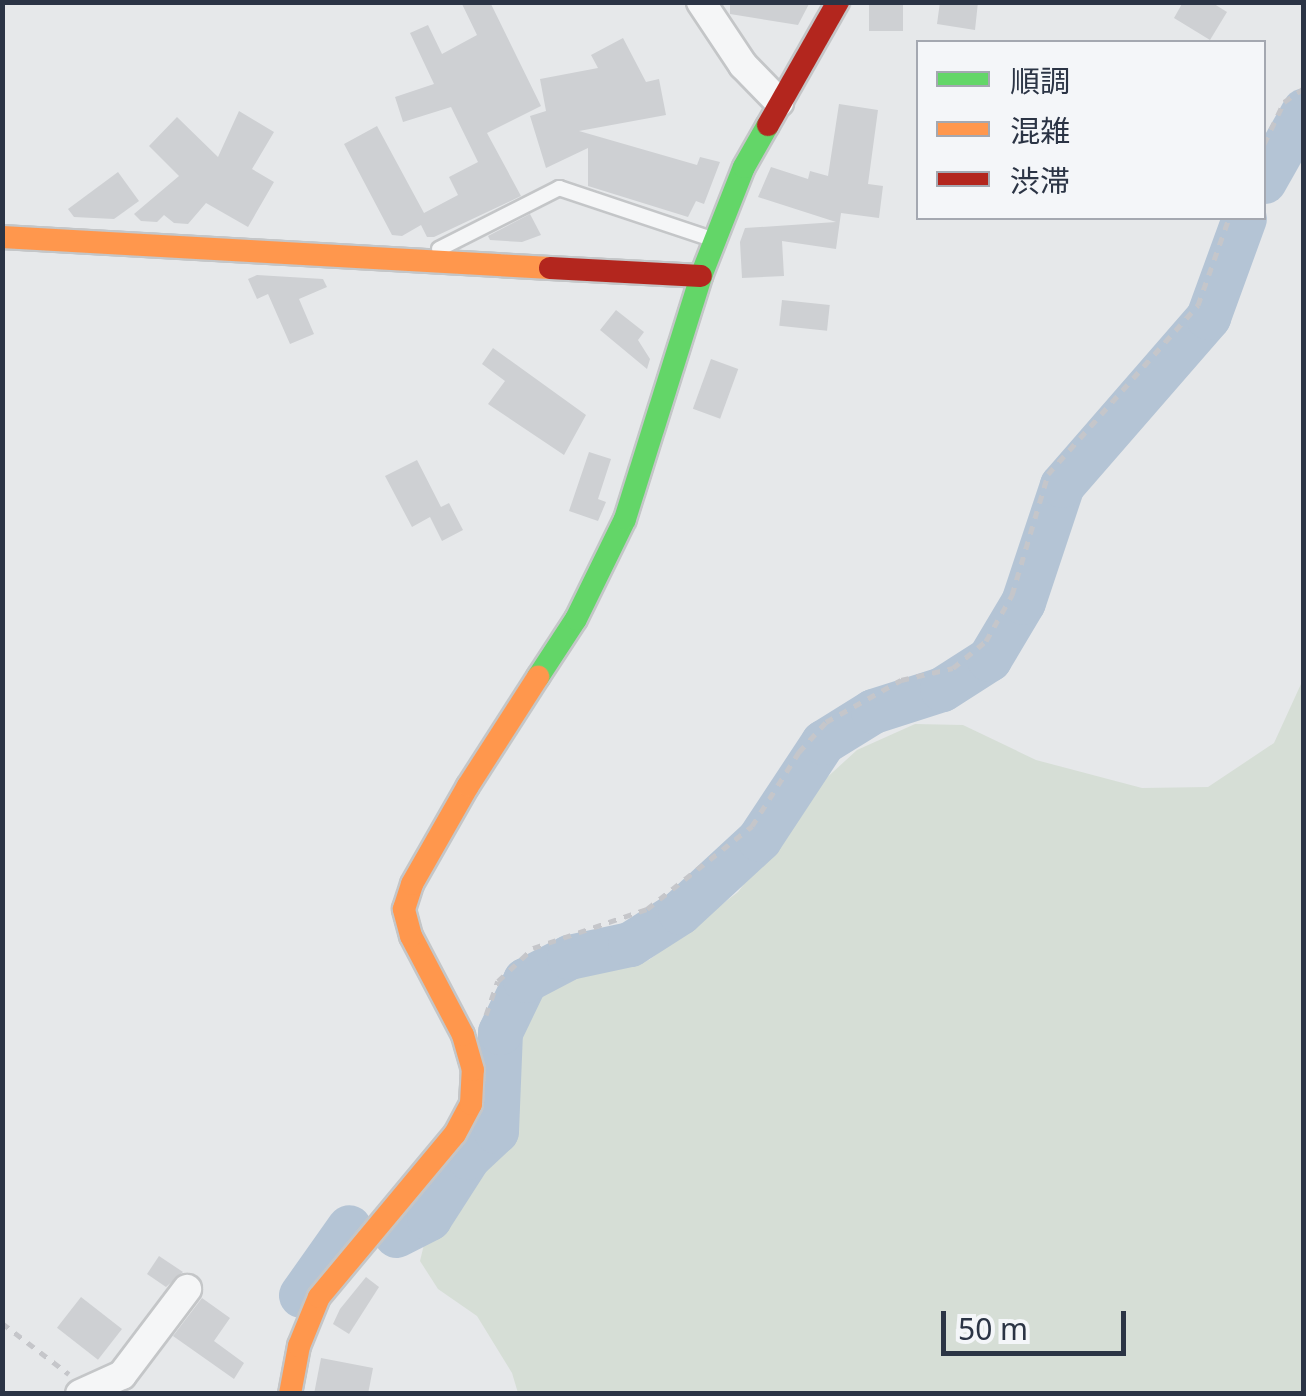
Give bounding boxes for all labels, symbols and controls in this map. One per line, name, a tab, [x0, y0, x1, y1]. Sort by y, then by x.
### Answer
legend	[916, 40, 1266, 220]
text: 順調	[1010, 60, 1070, 101]
text: 混雑	[1010, 110, 1070, 151]
text: 渋滞	[1010, 160, 1070, 201]
scale bar	[946, 1291, 1131, 1353]
text: 50 m	[958, 1308, 1028, 1349]

